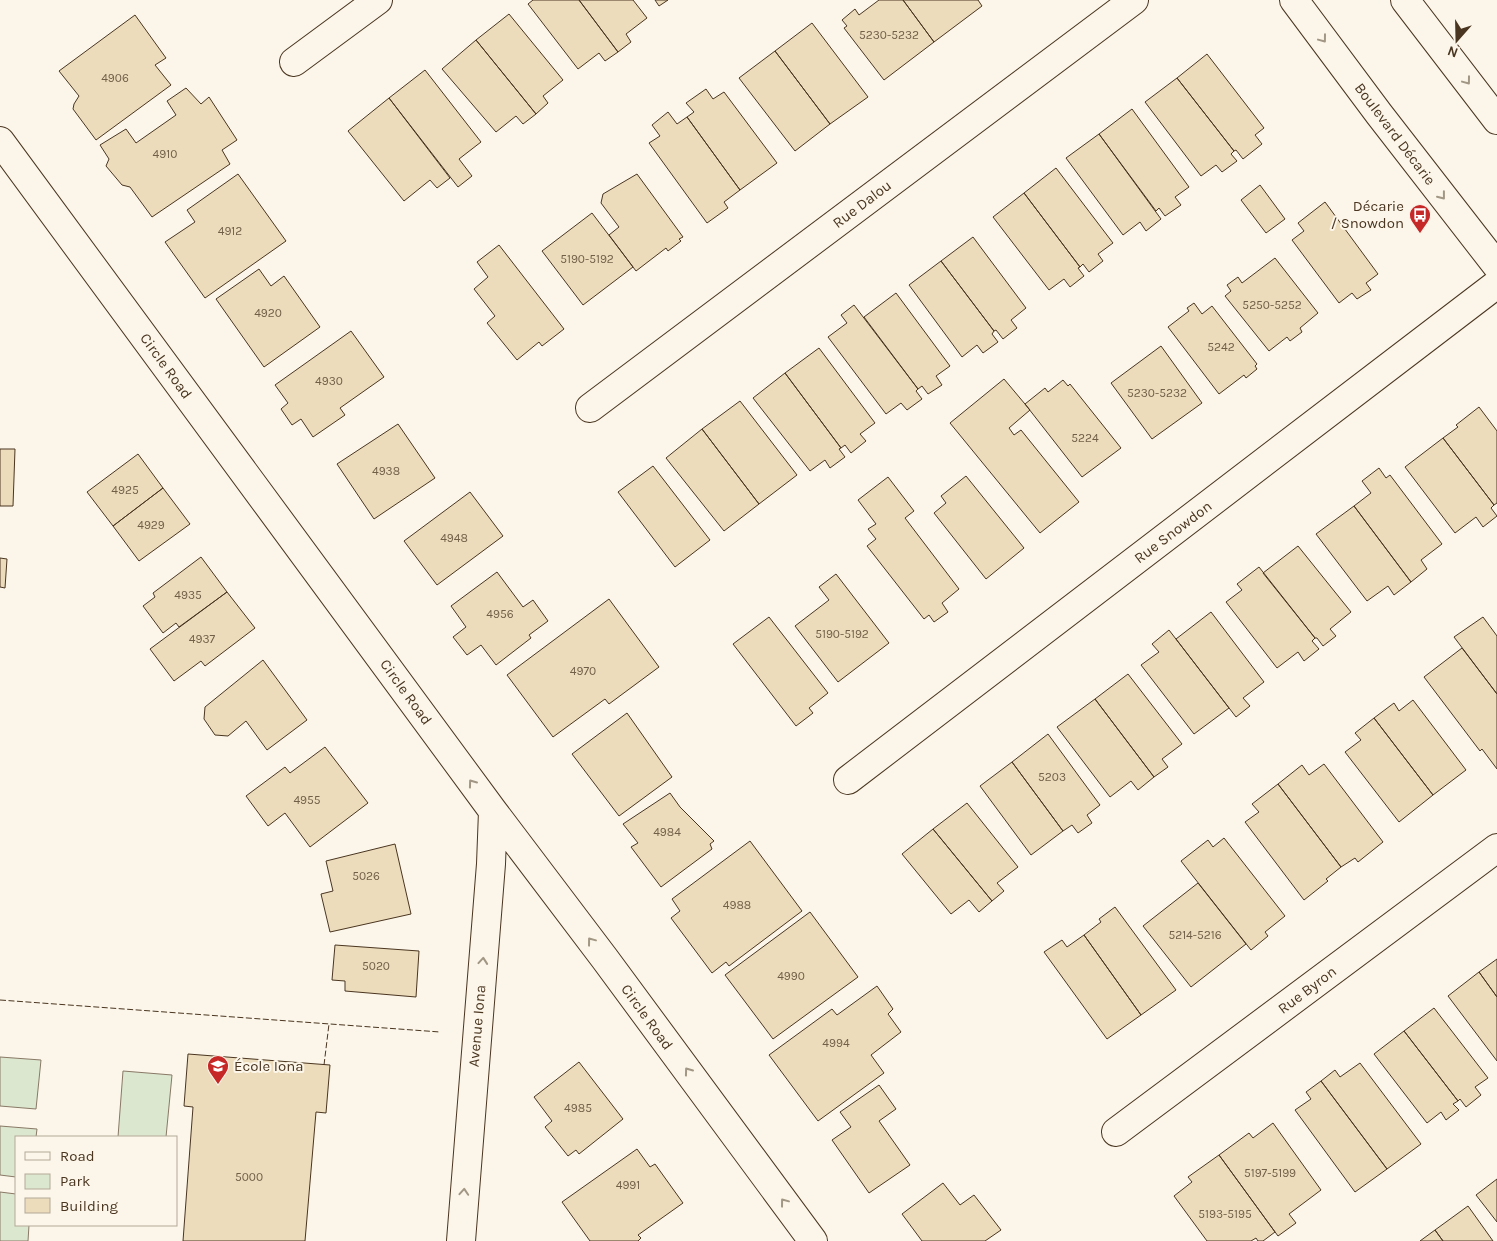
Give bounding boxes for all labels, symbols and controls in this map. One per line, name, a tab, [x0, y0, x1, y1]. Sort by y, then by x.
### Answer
north arrow	[1432, 15, 1482, 65]
house number: 5230-5232	[859, 28, 919, 42]
one-way arrow	[1317, 33, 1326, 43]
text: N	[1445, 42, 1460, 61]
house number: 4906	[101, 71, 129, 85]
one-way arrow	[1461, 75, 1470, 84]
street label: Boulevard Décarie	[1351, 79, 1439, 189]
house number: 4910	[153, 147, 177, 161]
street label: Rue Dalou	[829, 176, 895, 232]
one-way arrow	[1437, 190, 1445, 199]
place label: Décarie / Snowdon	[1331, 197, 1404, 232]
bus stop icon: Décarie / Snowdon	[1408, 203, 1432, 234]
house number: 4912	[218, 224, 242, 238]
house number: 5190-5192	[560, 252, 614, 266]
house number: 5250-5252	[1242, 298, 1302, 312]
house number: 4920	[254, 306, 282, 320]
street label: Circle Road	[136, 330, 196, 402]
house number: 5242	[1207, 340, 1235, 354]
house number: 4930	[315, 374, 343, 388]
house number: 5230-5232	[1127, 386, 1187, 400]
house number: 5224	[1071, 431, 1099, 445]
house number: 4938	[372, 464, 400, 478]
house number: 4925	[111, 483, 139, 497]
street label: Rue Snowdon	[1131, 497, 1215, 567]
house number: 4929	[137, 518, 165, 532]
house number: 4948	[440, 531, 468, 545]
house number: 4935	[174, 588, 202, 602]
house number: 4956	[486, 607, 514, 621]
house number: 5190-5192	[815, 627, 869, 641]
house number: 4937	[189, 632, 216, 646]
street label: Circle Road	[376, 656, 436, 728]
house number: 4970	[570, 664, 596, 678]
house number: 5203	[1038, 770, 1066, 784]
one-way arrow	[470, 780, 478, 789]
house number: 4955	[293, 793, 321, 807]
house number: 4984	[653, 825, 681, 839]
house number: 5026	[352, 869, 380, 883]
house number: 4988	[723, 898, 751, 912]
house number: 5214-5216	[1168, 928, 1222, 942]
one-way arrow	[588, 937, 597, 947]
one-way arrow	[477, 956, 488, 964]
house number: 5020	[362, 959, 390, 973]
street label: Rue Byron	[1274, 962, 1340, 1018]
house number: 4990	[777, 969, 805, 983]
street label: Circle Road	[617, 981, 677, 1053]
street label: Avenue Iona	[464, 984, 490, 1068]
house number: 4994	[822, 1036, 850, 1050]
school or university icon: École Iona	[206, 1054, 230, 1085]
place label: École Iona	[234, 1057, 304, 1075]
one-way arrow	[685, 1068, 693, 1077]
house number: 4985	[564, 1101, 592, 1115]
legend	[15, 1136, 178, 1226]
text: Road	[60, 1147, 95, 1165]
house number: 5197-5199	[1244, 1166, 1296, 1180]
house number: 5000	[235, 1170, 263, 1184]
text: Park	[60, 1172, 90, 1190]
house number: 4991	[616, 1178, 640, 1192]
one-way arrow	[459, 1188, 470, 1196]
text: Building	[60, 1197, 118, 1215]
one-way arrow	[782, 1199, 790, 1208]
house number: 5193-5195	[1198, 1207, 1252, 1221]

